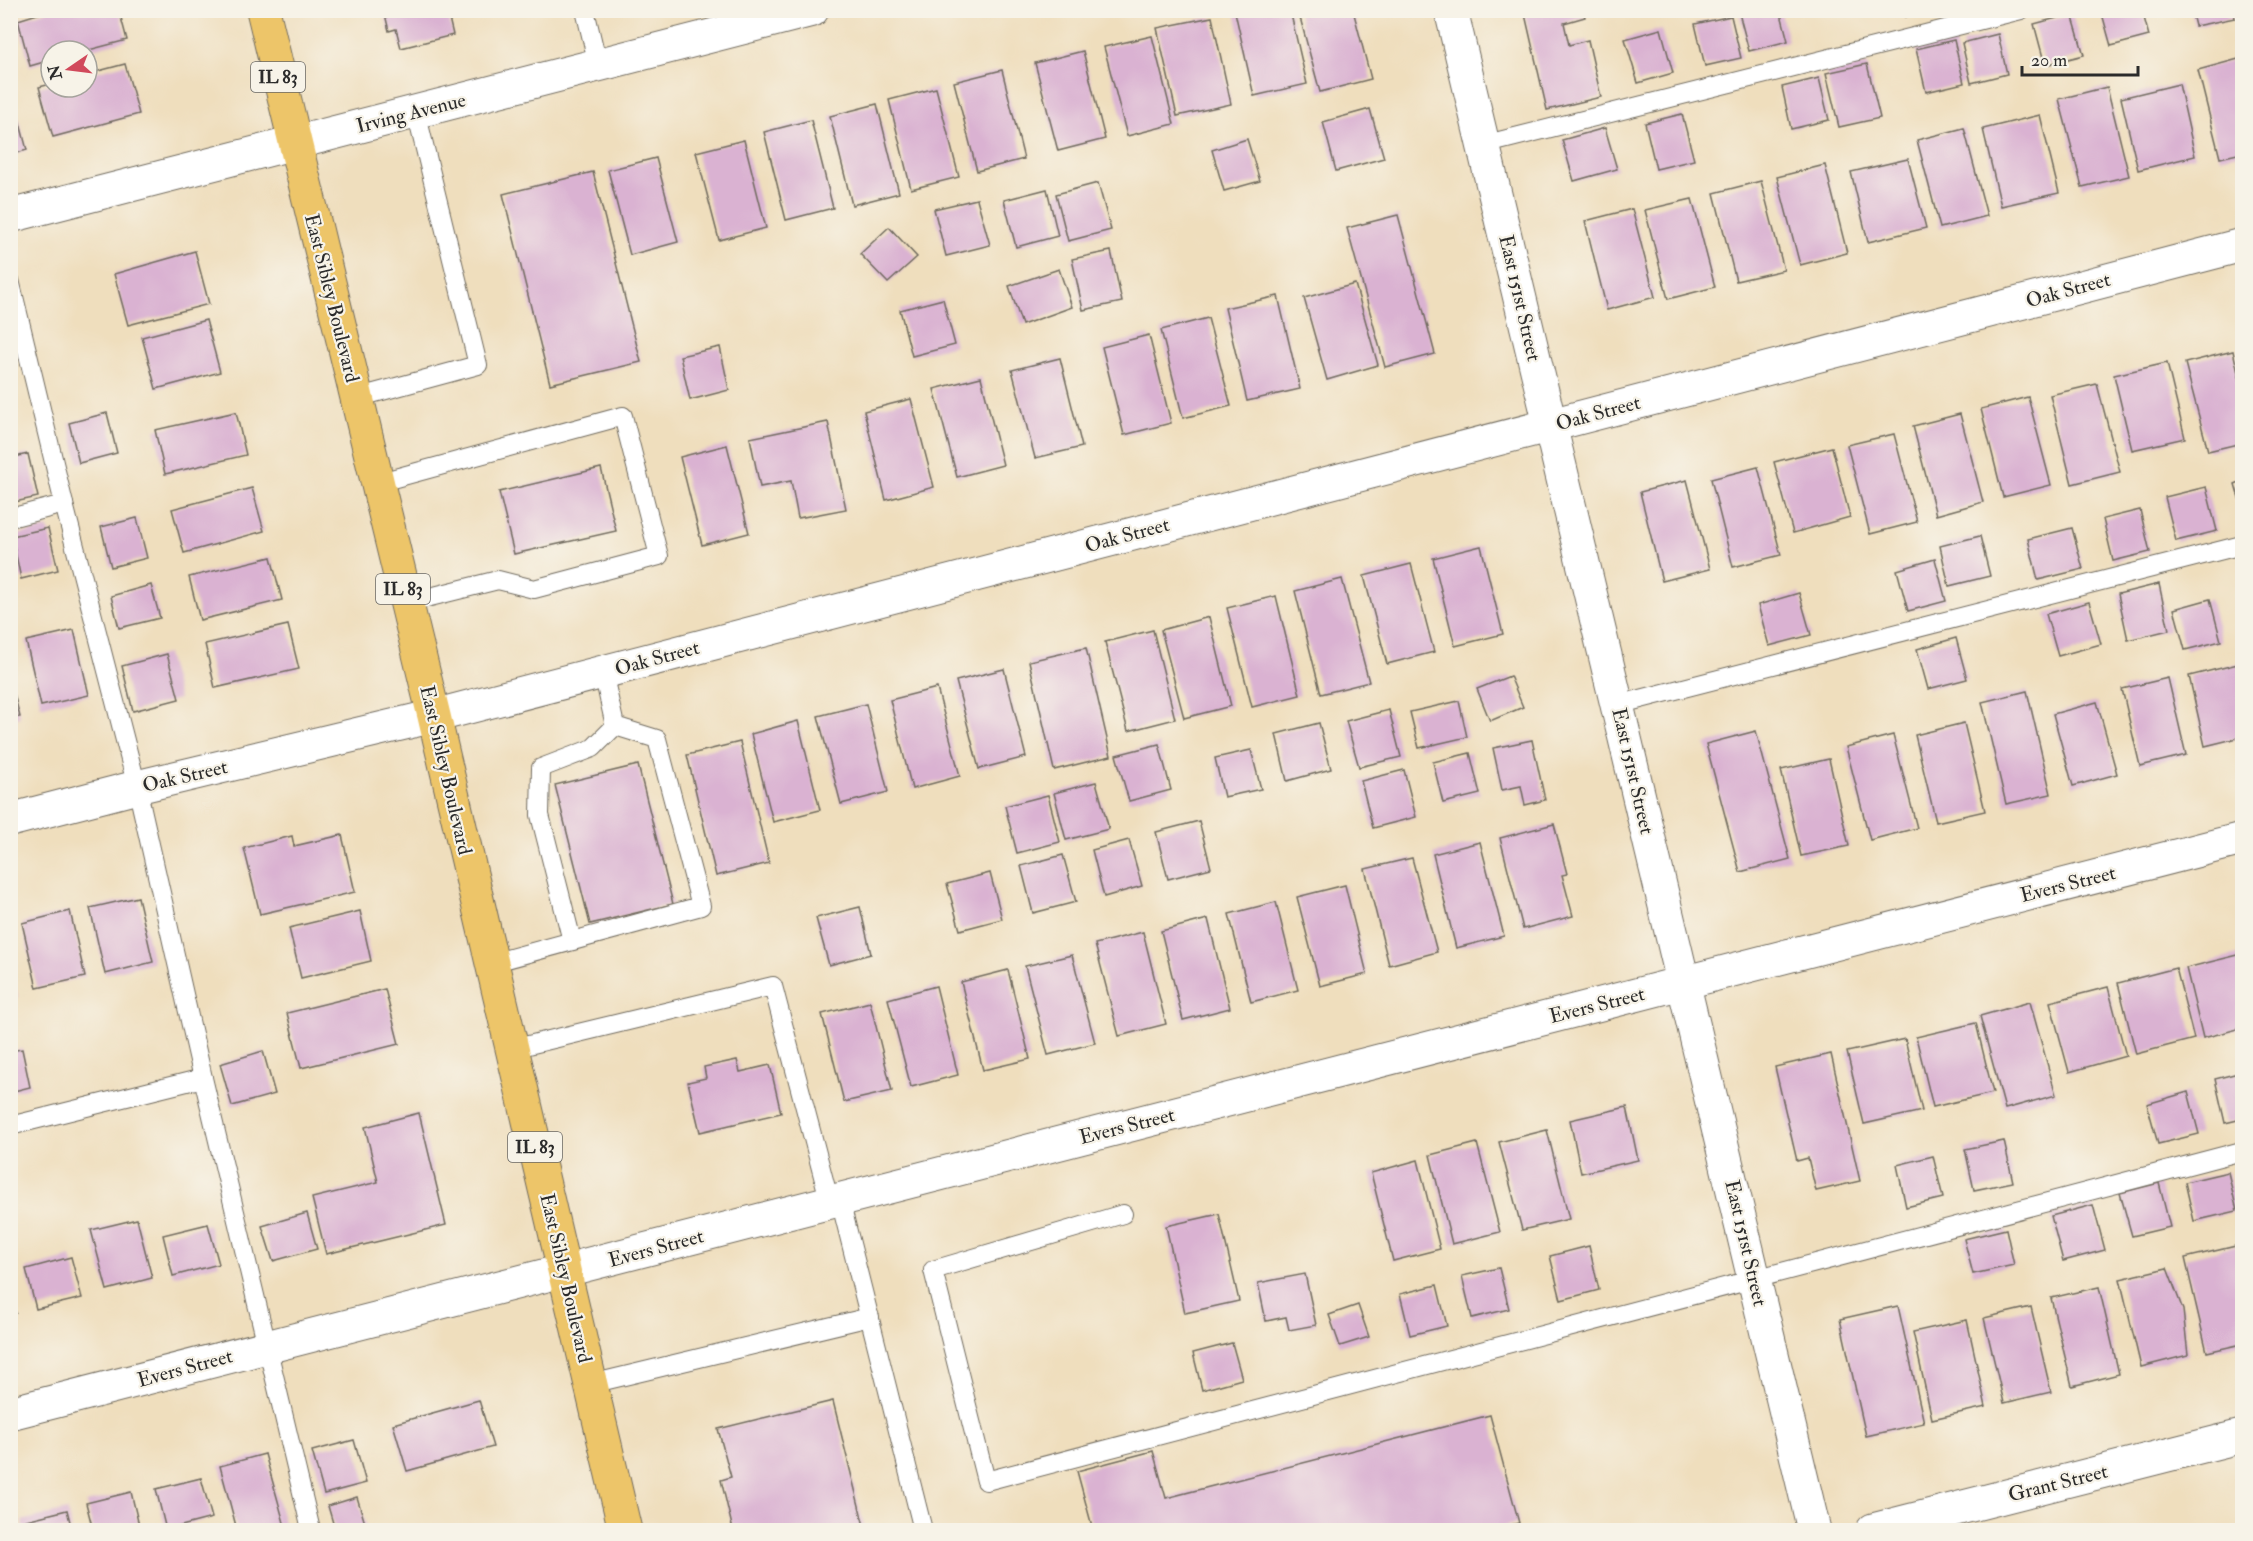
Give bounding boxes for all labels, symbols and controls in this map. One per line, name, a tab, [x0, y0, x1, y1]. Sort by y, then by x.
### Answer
north arrow	[39, 39, 99, 99]
scale bar	[2022, 39, 2138, 77]
text: 20 m	[2031, 49, 2067, 72]
text: N	[44, 62, 67, 83]
road number: IL 83	[251, 62, 305, 92]
street label: Irving Avenue	[354, 87, 468, 139]
street label: East Sibley Boulevard	[299, 211, 365, 385]
street label: East 151st Street	[1493, 232, 1547, 364]
street label: Oak Street	[2023, 267, 2114, 313]
street label: Oak Street	[1553, 390, 1644, 436]
street label: Oak Street	[1082, 512, 1173, 558]
road number: IL 83	[376, 574, 430, 604]
street label: Oak Street	[612, 635, 703, 681]
street label: East Sibley Boulevard	[414, 683, 478, 857]
street label: East 151st Street	[1606, 705, 1660, 837]
street label: Oak Street	[140, 754, 230, 798]
street label: Evers Street	[2018, 860, 2119, 908]
street label: Evers Street	[1547, 981, 1648, 1029]
street label: Evers Street	[1077, 1102, 1178, 1150]
road number: IL 83	[508, 1132, 562, 1162]
street label: East 151st Street	[1719, 1177, 1773, 1309]
street label: East Sibley Boulevard	[534, 1191, 598, 1365]
street label: Evers Street	[606, 1223, 707, 1273]
street label: Evers Street	[135, 1343, 236, 1393]
street label: Grant Street	[2006, 1458, 2111, 1507]

